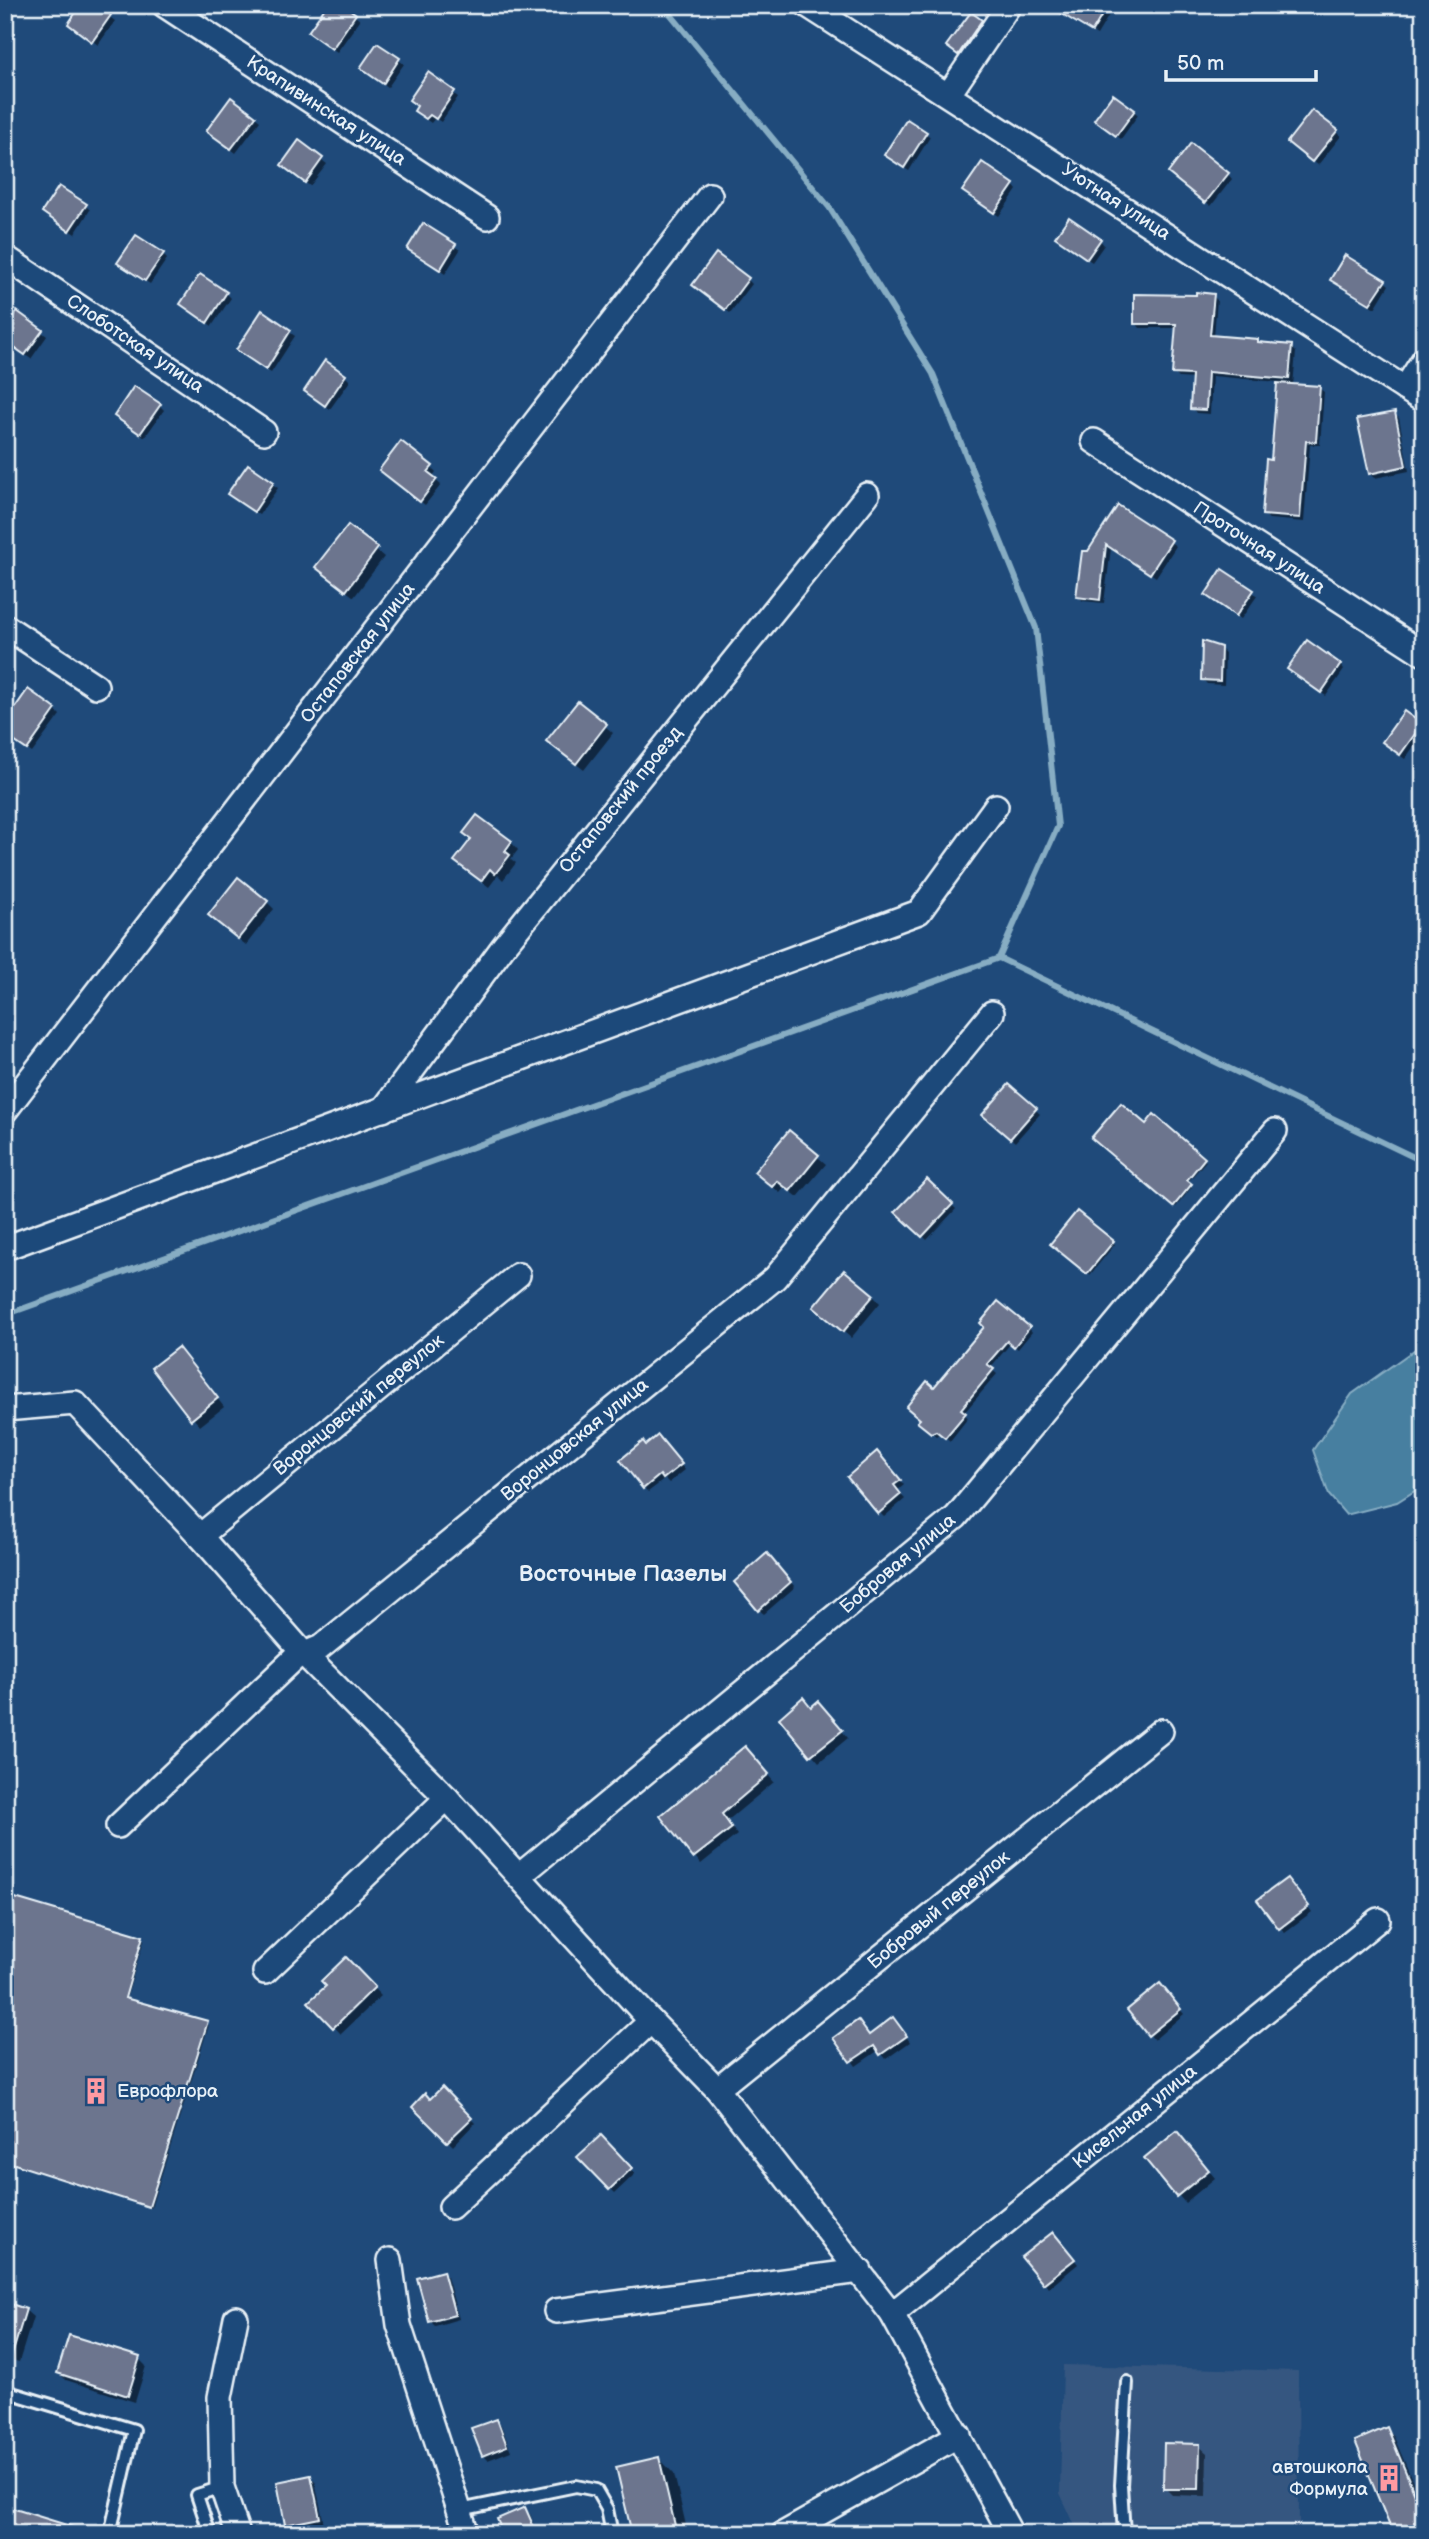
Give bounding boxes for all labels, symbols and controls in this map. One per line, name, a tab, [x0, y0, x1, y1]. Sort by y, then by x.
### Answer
scale bar	[1166, 38, 1317, 82]
street label: Крапивинская улица	[242, 51, 410, 171]
text: 50 m	[1177, 51, 1224, 76]
street label: Уютная улица	[1057, 158, 1175, 246]
street label: Слоботская улица	[62, 290, 208, 398]
street label: Проточная улица	[1189, 497, 1329, 599]
street label: Остаповская улица	[296, 578, 420, 728]
street label: Остаповский проезд	[555, 722, 688, 878]
street label: Воронцовский переулок	[269, 1329, 449, 1481]
street label: Воронцовская улица	[497, 1373, 653, 1507]
street label: Бобровая улица	[836, 1509, 960, 1619]
district label: Восточные Пазелы	[519, 1560, 727, 1588]
street label: Бобровый переулок	[863, 1846, 1015, 1974]
street label: Кисельная улица	[1068, 2060, 1202, 2174]
building icon: Еврофлора	[81, 2076, 111, 2106]
place label: Еврофлора	[117, 2080, 218, 2103]
place label: автошкола Формула	[1272, 2456, 1368, 2501]
building icon: автошкола Формула	[1374, 2463, 1404, 2493]

